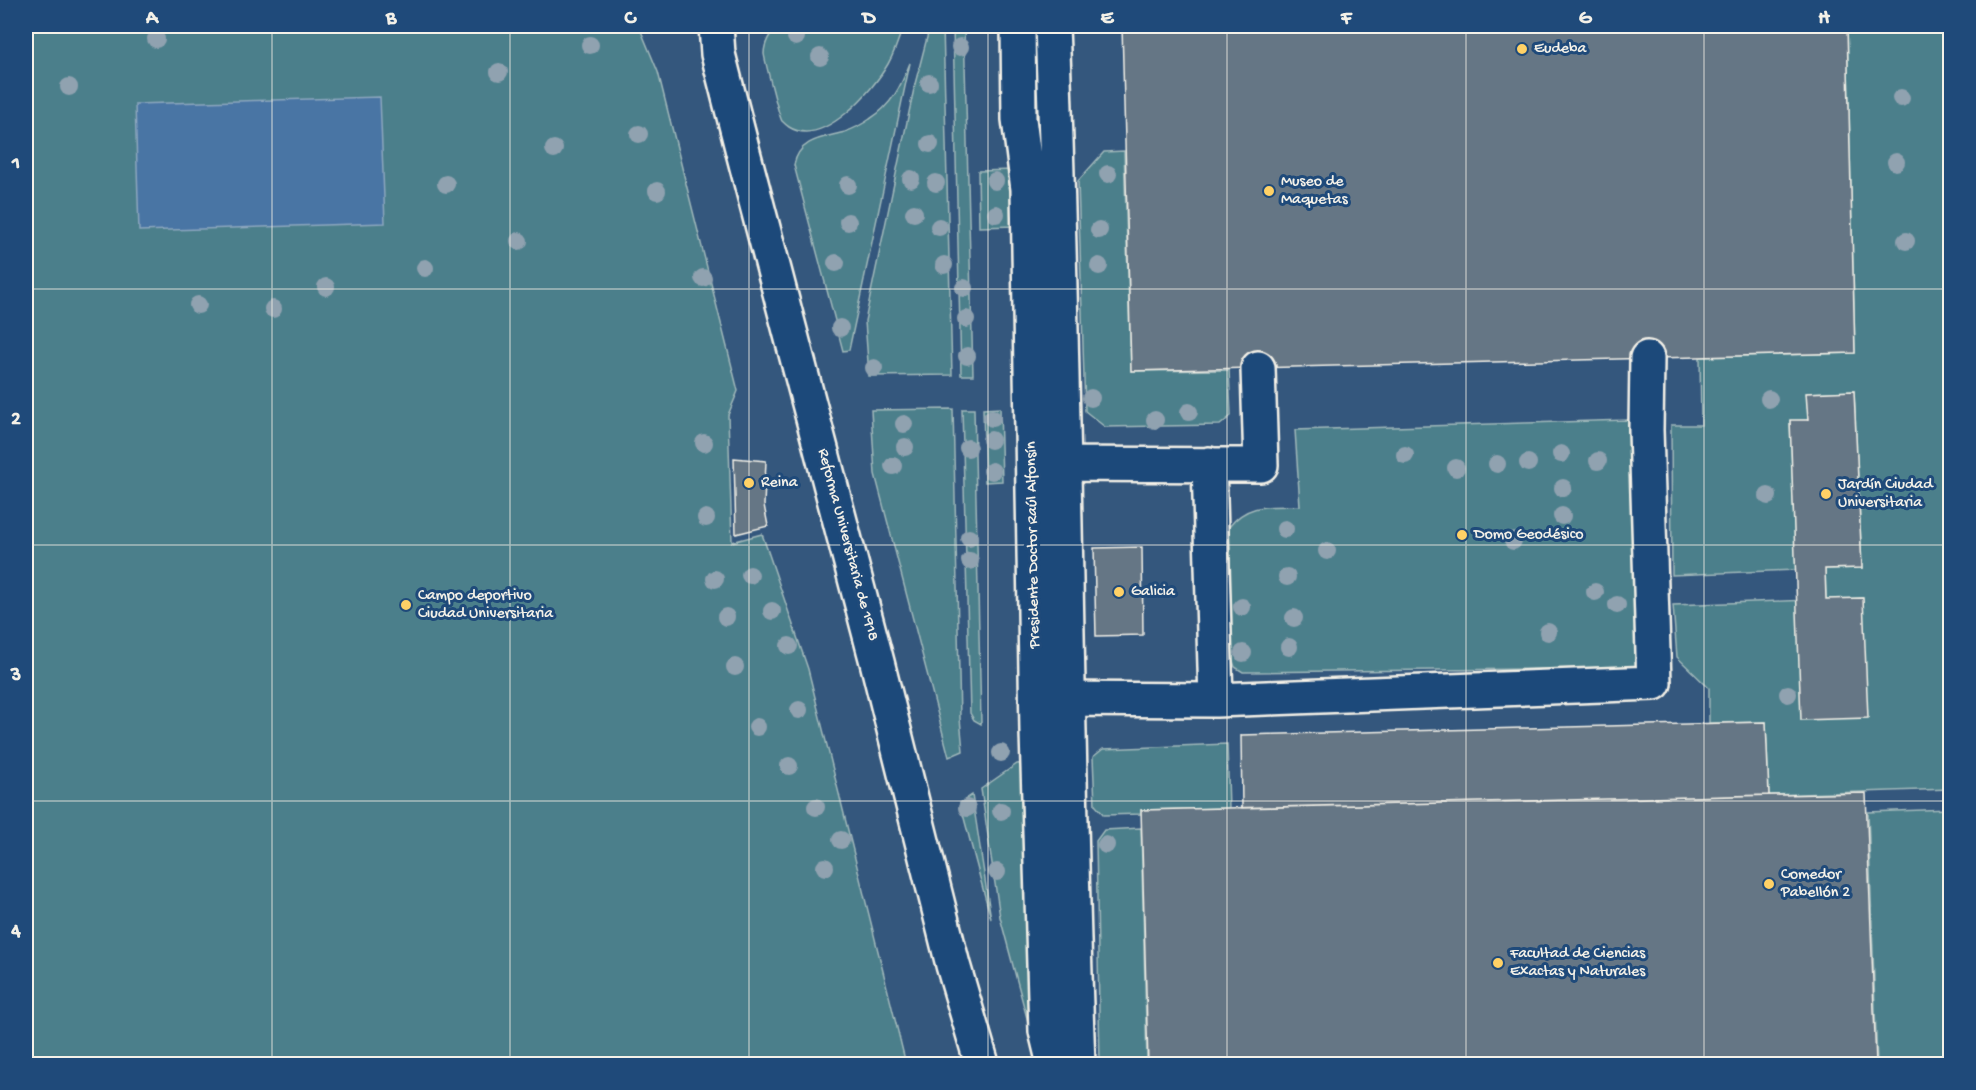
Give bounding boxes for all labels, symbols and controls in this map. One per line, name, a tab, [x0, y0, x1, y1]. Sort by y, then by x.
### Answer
text: A	[145, 8, 160, 31]
text: B	[385, 8, 397, 31]
text: C	[624, 8, 638, 31]
text: D	[860, 8, 876, 31]
text: E	[1101, 8, 1115, 31]
text: F	[1340, 8, 1353, 31]
text: G	[1579, 8, 1593, 31]
text: H	[1818, 8, 1830, 31]
place label: Eudeba	[1534, 40, 1588, 59]
marker: Eudeba	[1515, 42, 1529, 56]
text: 1	[11, 153, 20, 176]
place label: Museo de Maquetas	[1281, 173, 1349, 210]
marker: Museo de Maquetas	[1262, 184, 1276, 198]
text: 2	[11, 409, 21, 432]
street label: Presidente Doctor Raúl Alfonsín	[1023, 441, 1045, 650]
street label: Reforma Universitaria de 1918	[812, 447, 882, 644]
place label: Reina	[761, 474, 799, 493]
marker: Reina	[742, 476, 756, 490]
place label: Jardín Ciudad Universitaria	[1838, 476, 1934, 513]
marker: Jardín Ciudad Universitaria	[1819, 487, 1833, 501]
place label: Domo Geodésico	[1473, 526, 1584, 545]
marker: Domo Geodésico	[1455, 528, 1469, 542]
place label: Galicia	[1131, 583, 1176, 602]
marker: Galicia	[1112, 585, 1126, 599]
place label: Campo deportivo Ciudad Universitaria	[418, 587, 554, 624]
marker: Campo deportivo Ciudad Universitaria	[399, 598, 413, 612]
text: 3	[10, 665, 21, 688]
place label: Comedor Pabellón 2	[1780, 866, 1850, 903]
marker: Comedor Pabellón 2	[1762, 877, 1776, 891]
text: 4	[10, 921, 21, 944]
place label: Facultad de Ciencias Exactas y Naturales	[1509, 945, 1646, 982]
marker: Facultad de Ciencias Exactas y Naturales	[1491, 956, 1505, 970]

